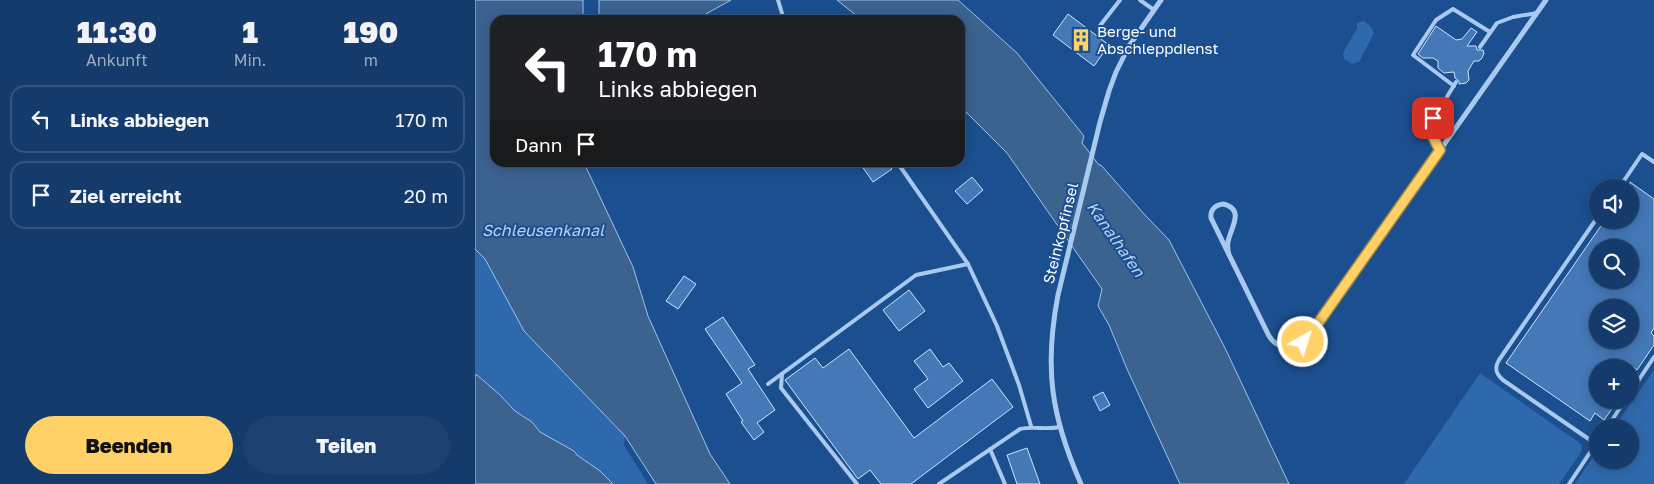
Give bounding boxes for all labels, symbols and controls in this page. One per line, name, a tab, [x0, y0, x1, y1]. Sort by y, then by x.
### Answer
text: 11:30	[77, 14, 157, 50]
text: 1	[242, 14, 258, 50]
text: 190	[343, 14, 398, 50]
place label: Berge- und Abschleppdienst	[1097, 22, 1219, 57]
building icon: Berge- und Abschleppdienst	[1068, 27, 1094, 53]
text: 170 m	[598, 33, 697, 75]
icon: left	[515, 35, 580, 100]
text: Ankunft	[86, 50, 148, 70]
text: Min.	[234, 50, 266, 70]
text: m	[364, 50, 378, 70]
text: Links abbiegen	[598, 75, 758, 102]
pin	[1412, 97, 1454, 139]
icon: arrive	[1419, 104, 1447, 132]
icon: left	[27, 105, 55, 133]
text: Links abbiegen	[70, 108, 209, 131]
text: 170 m	[395, 108, 448, 131]
icon: arrive	[572, 130, 600, 158]
text: Dann	[515, 133, 562, 156]
map controls	[1589, 179, 1639, 469]
button: sound	[1589, 179, 1639, 229]
street label: Steinkopfinsel	[1039, 180, 1081, 285]
icon: arrive	[27, 181, 55, 209]
text: Ziel erreicht	[70, 184, 182, 207]
text: 20 m	[404, 184, 448, 207]
water label: Kanalhafen	[1083, 197, 1150, 282]
water label: Schleusenkanal	[482, 220, 605, 240]
button: search	[1589, 239, 1639, 289]
button: layers	[1589, 299, 1639, 349]
position arrow	[1276, 315, 1328, 367]
button: +	[1589, 359, 1639, 409]
button: Beenden	[25, 416, 233, 474]
button: Teilen	[243, 416, 450, 474]
button: −	[1589, 419, 1639, 469]

